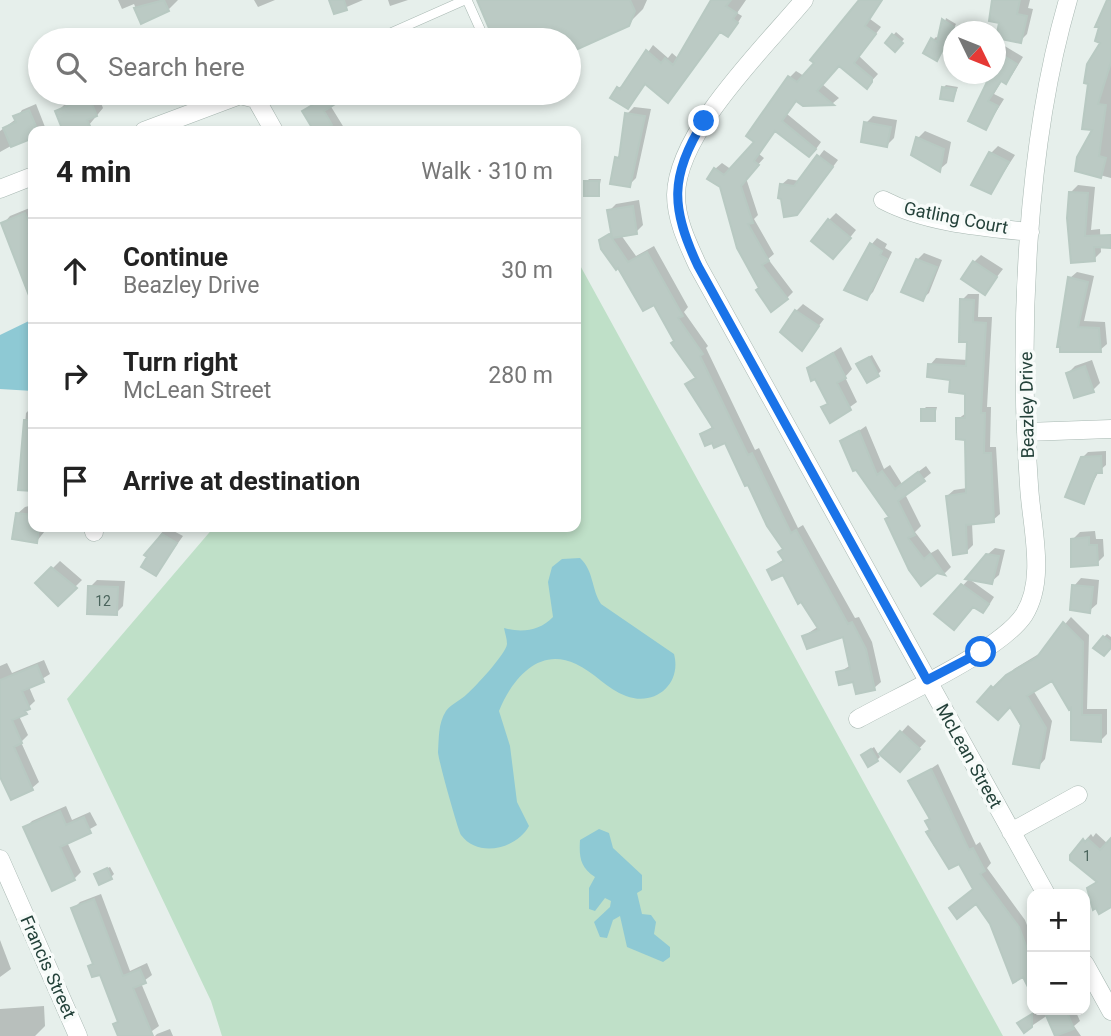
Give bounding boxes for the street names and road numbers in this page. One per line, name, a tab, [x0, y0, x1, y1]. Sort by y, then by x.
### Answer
street label: Gatling Court	[902, 197, 1010, 238]
street label: Beazley Drive	[1015, 351, 1038, 459]
street label: McLean Street	[932, 700, 1007, 812]
street label: Francis Street	[16, 912, 81, 1022]

